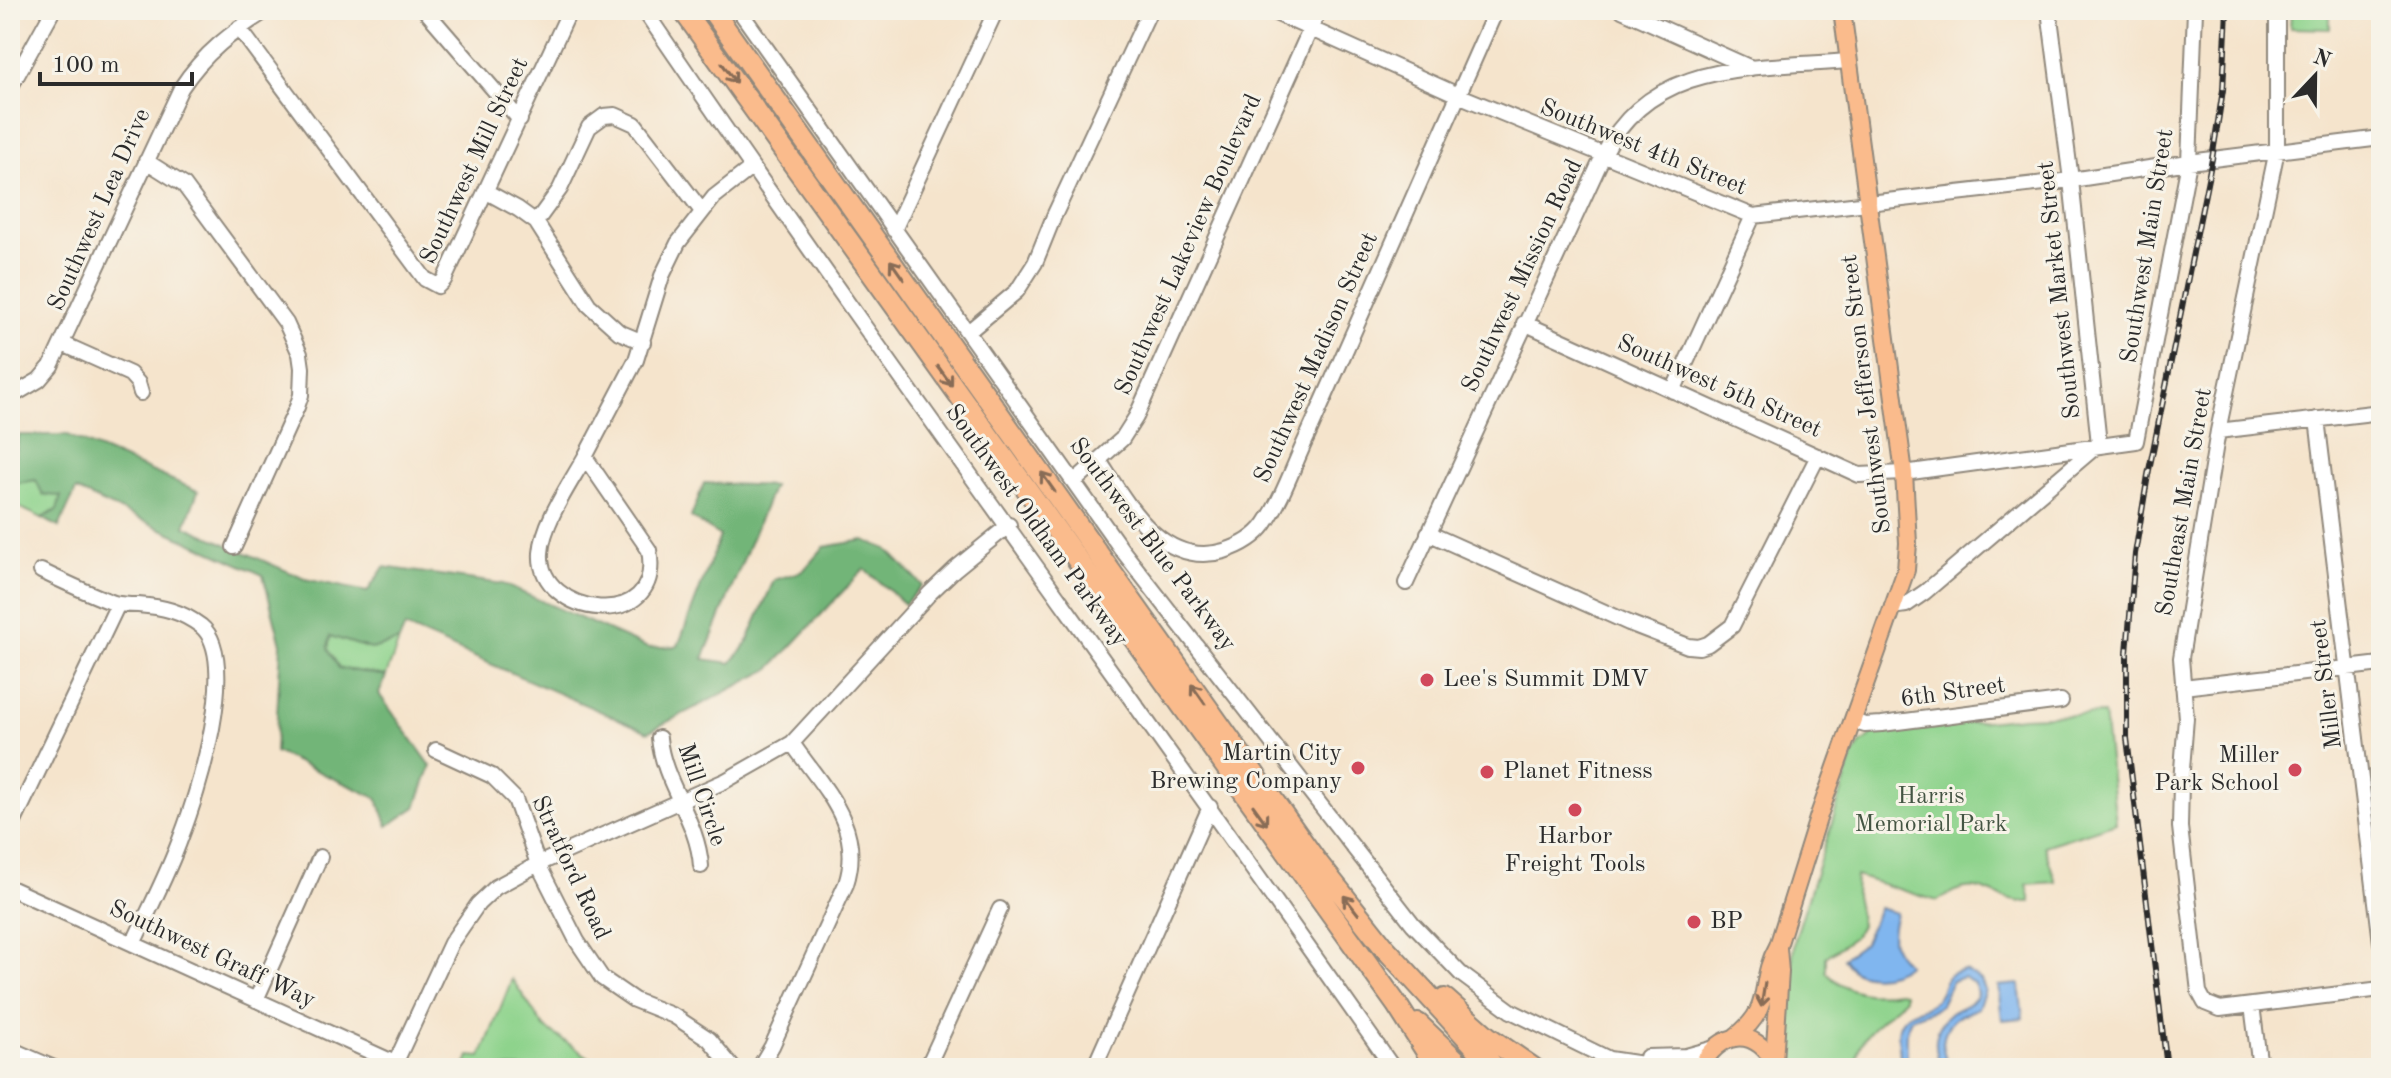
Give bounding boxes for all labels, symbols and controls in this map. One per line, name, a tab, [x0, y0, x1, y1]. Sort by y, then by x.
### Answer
scale bar	[40, 36, 192, 86]
north arrow	[2275, 36, 2355, 116]
text: N	[2310, 46, 2334, 73]
text: 100 m	[52, 54, 120, 78]
street label: Southwest Mill Street	[417, 54, 533, 268]
one-way arrow	[721, 62, 737, 84]
street label: Southwest Lakeview Boulevard	[1112, 91, 1266, 399]
street label: Southwest 4th Street	[1536, 96, 1750, 200]
street label: Southwest Lea Drive	[45, 105, 155, 315]
street label: Southwest Main Street	[2118, 127, 2178, 365]
street label: Southwest Mission Road	[1458, 156, 1588, 396]
street label: Southwest Market Street	[2035, 160, 2085, 420]
street label: Southwest Madison Street	[1251, 229, 1383, 487]
street label: Southwest Jefferson Street	[1838, 253, 1896, 535]
one-way arrow	[889, 259, 906, 281]
street label: Southwest 5th Street	[1613, 331, 1825, 443]
one-way arrow	[936, 365, 953, 386]
street label: Southeast Main Street	[2153, 386, 2217, 618]
street label: Southwest Oldham Parkway	[940, 400, 1132, 652]
street label: Southwest Blue Parkway	[1064, 434, 1240, 656]
one-way arrow	[1040, 472, 1057, 493]
street label: Miller Street	[2307, 618, 2347, 750]
place label: Lee's Summit DMV	[1443, 668, 1649, 692]
marker: Lee's Summit DMV	[1418, 671, 1436, 689]
street label: 6th Street	[1899, 674, 2007, 712]
one-way arrow	[1190, 684, 1206, 706]
street label: Mill Circle	[672, 741, 730, 849]
place label: Martin City Brewing Company	[1150, 742, 1342, 794]
place label: Miller Park School	[2154, 744, 2279, 796]
marker: Martin City Brewing Company	[1349, 759, 1367, 777]
place label: Planet Fitness	[1503, 760, 1653, 784]
marker: Miller Park School	[2286, 761, 2304, 779]
marker: Planet Fitness	[1478, 763, 1496, 781]
park label: Harris Memorial Park	[1855, 785, 2007, 837]
street label: Stratford Road	[526, 792, 614, 944]
marker: Harbor Freight Tools	[1566, 801, 1584, 819]
one-way arrow	[1251, 804, 1268, 825]
place label: Harbor Freight Tools	[1505, 825, 1645, 877]
one-way arrow	[1342, 895, 1359, 916]
street label: Southwest Graff Way	[105, 897, 319, 1013]
place label: BP	[1710, 910, 1743, 934]
marker: BP	[1685, 913, 1703, 931]
one-way arrow	[1755, 982, 1770, 1008]

